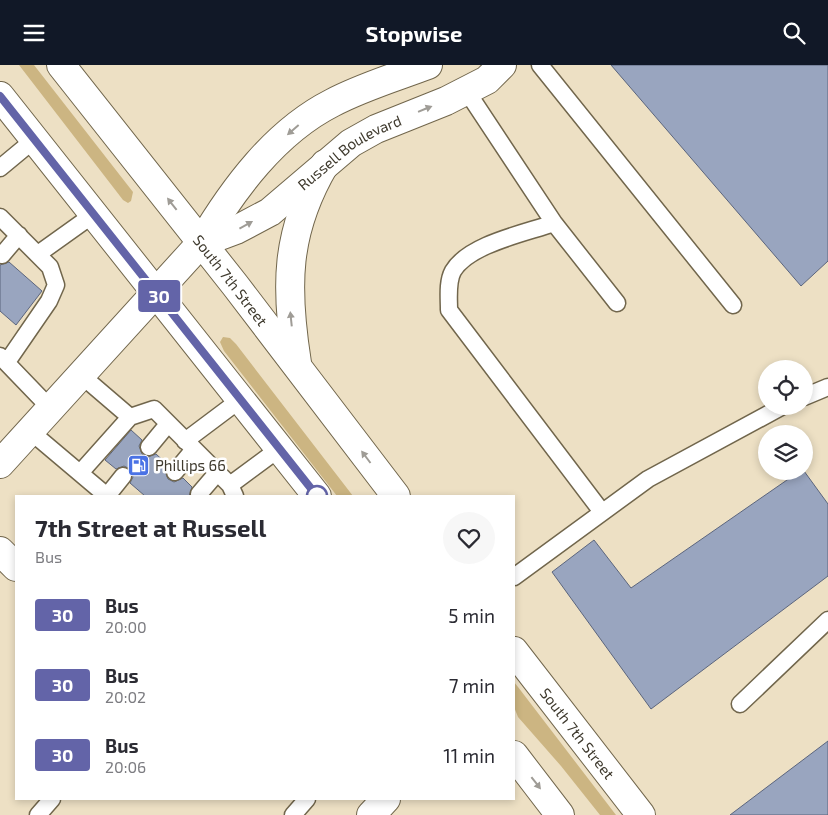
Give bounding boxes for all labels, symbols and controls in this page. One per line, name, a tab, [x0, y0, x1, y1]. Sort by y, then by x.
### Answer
icon: menu	[20, 19, 48, 47]
icon: search	[780, 19, 808, 47]
text: Stopwise	[366, 20, 462, 46]
one-way arrow	[418, 105, 432, 113]
street label: Russell Boulevard	[294, 111, 404, 194]
one-way arrow	[288, 124, 300, 136]
one-way arrow	[166, 198, 177, 211]
one-way arrow	[239, 221, 254, 229]
street label: South 7th Street	[190, 231, 272, 329]
line badge: 30	[136, 280, 182, 312]
text: 30	[148, 285, 170, 307]
one-way arrow	[287, 311, 295, 327]
map controls	[758, 360, 813, 480]
button: locate	[758, 360, 813, 415]
button: layers	[758, 425, 813, 480]
one-way arrow	[361, 451, 372, 464]
fuel station icon: Phillips 66	[127, 453, 151, 477]
place label: Phillips 66	[155, 456, 226, 474]
unlabelled marker	[306, 485, 328, 507]
button: heart	[443, 512, 495, 564]
text: 7th Street at Russell	[35, 513, 266, 542]
text: Bus	[35, 547, 62, 566]
text: Bus	[105, 594, 139, 617]
text: 30	[52, 604, 73, 626]
text: 5 min	[448, 604, 495, 627]
text: 20:00	[105, 617, 147, 636]
text: Bus	[105, 664, 139, 687]
text: 30	[52, 674, 73, 696]
text: 7 min	[449, 674, 495, 697]
street label: South 7th Street	[537, 684, 619, 783]
text: 20:02	[105, 687, 146, 706]
text: Bus	[105, 734, 139, 757]
text: 30	[52, 744, 73, 766]
text: 11 min	[443, 744, 495, 767]
text: 20:06	[105, 757, 146, 776]
one-way arrow	[530, 777, 541, 790]

